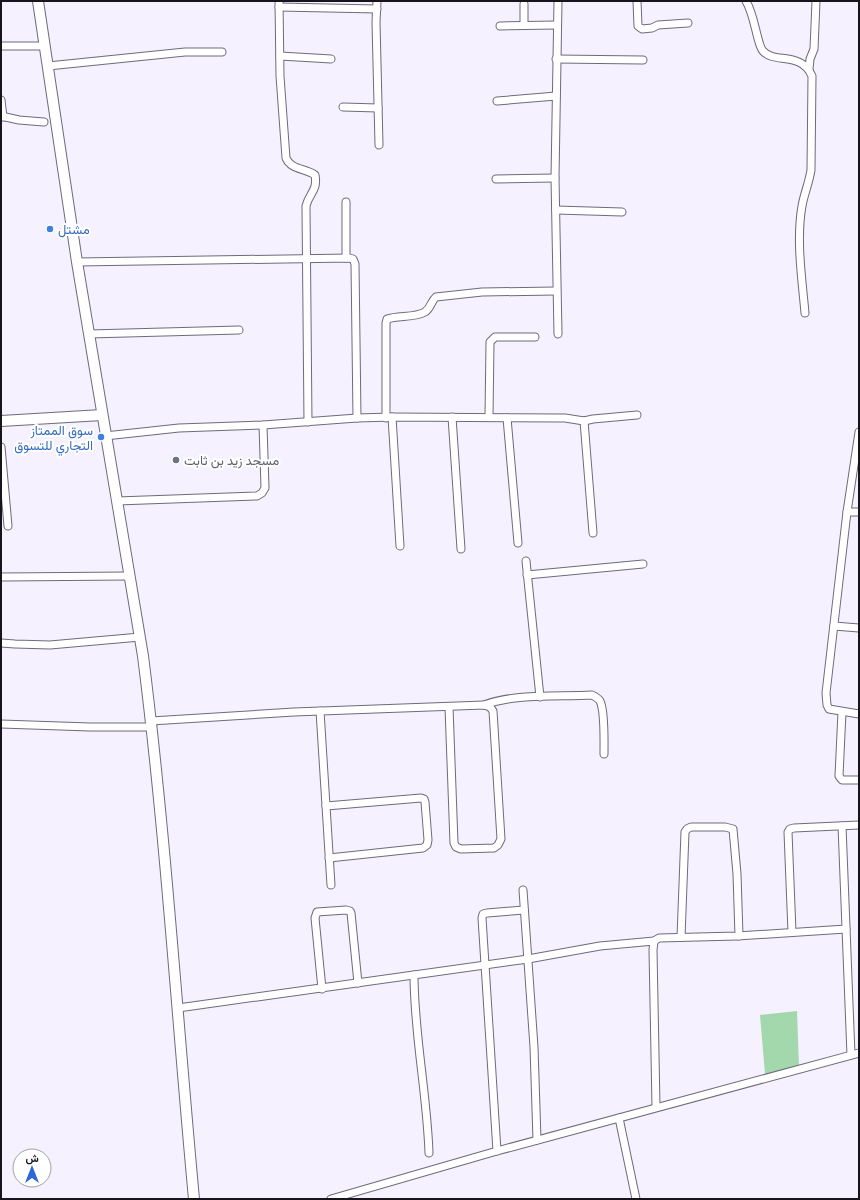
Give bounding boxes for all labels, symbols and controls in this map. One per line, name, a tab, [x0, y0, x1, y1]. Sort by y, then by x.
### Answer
place label: مشتل	[58, 222, 90, 238]
marker: مشتل	[45, 224, 55, 234]
place label: سوق الممتاز التجاري للتسوق	[14, 423, 93, 456]
marker: سوق الممتاز التجاري للتسوق	[96, 432, 106, 442]
place label: مسجد زيد بن ثابت	[184, 453, 279, 469]
marker: مسجد زيد بن ثابت	[171, 455, 181, 465]
north arrow	[12, 1148, 52, 1188]
text: ش	[25, 1152, 39, 1165]

